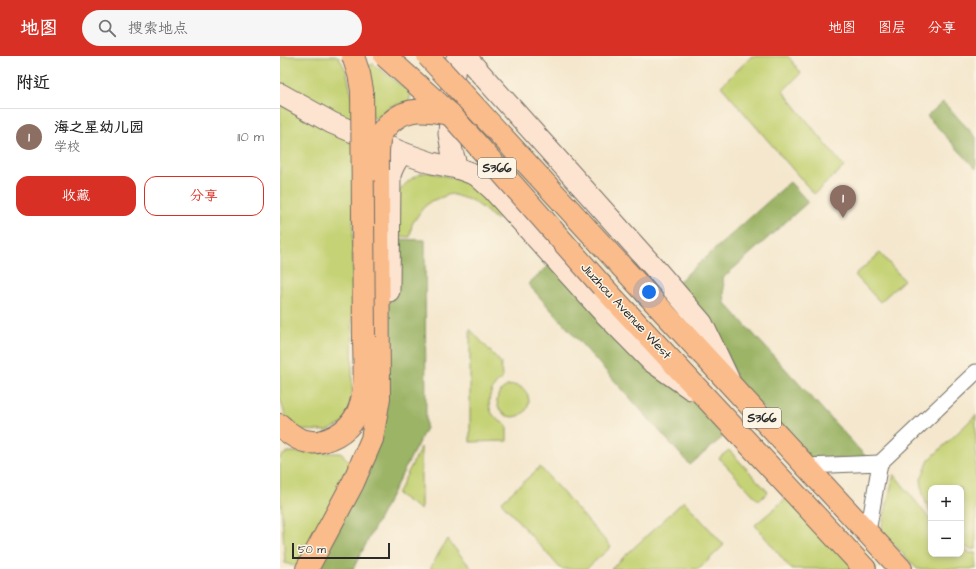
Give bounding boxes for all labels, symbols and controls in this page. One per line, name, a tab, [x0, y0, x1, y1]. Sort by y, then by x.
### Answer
search box	[82, 10, 362, 46]
text: 地图	[20, 15, 58, 42]
icon: search	[96, 17, 118, 39]
text: 搜索地点	[128, 18, 188, 39]
text: 地图	[828, 18, 856, 38]
text: 图层	[878, 18, 906, 38]
text: 分享	[928, 18, 956, 38]
text: 附近	[16, 71, 50, 95]
text: 海之星幼儿园	[54, 117, 144, 138]
text: 1	[28, 128, 30, 146]
text: 110 m	[237, 128, 264, 146]
text: 学校	[54, 138, 80, 156]
road number: S366	[478, 158, 516, 178]
button: 收藏	[16, 176, 136, 216]
button: 分享	[144, 176, 264, 216]
pin: 1	[830, 185, 856, 218]
street label: Jiuzhou Avenue West	[576, 259, 676, 364]
your location	[639, 282, 659, 302]
road number: S366	[743, 408, 781, 428]
map controls	[928, 485, 964, 557]
button: +	[928, 485, 964, 521]
button: −	[928, 521, 964, 557]
scale bar	[292, 541, 390, 560]
text: 50 m	[298, 542, 326, 557]

